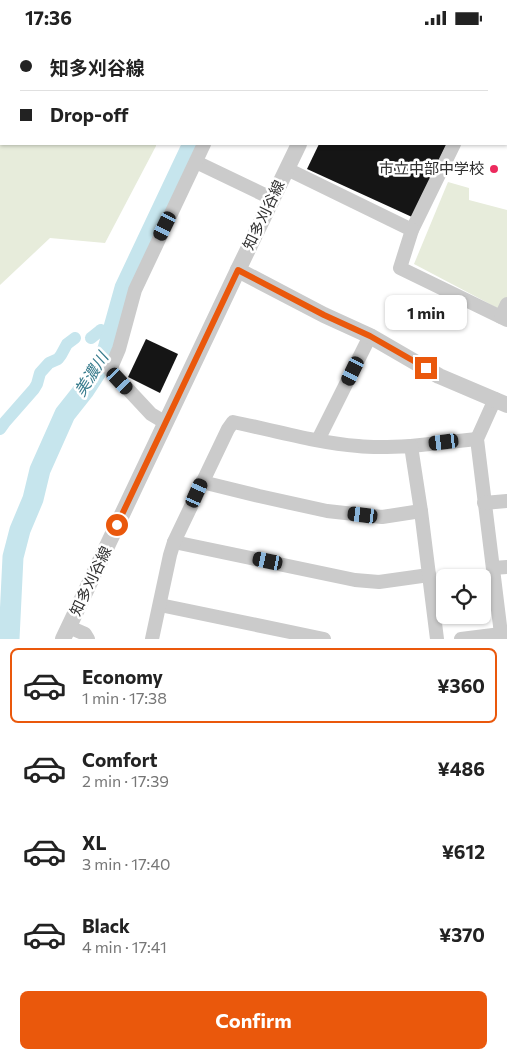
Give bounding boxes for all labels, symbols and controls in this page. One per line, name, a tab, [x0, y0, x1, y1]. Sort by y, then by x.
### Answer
text: 17:36	[25, 6, 72, 29]
text: 知多刈谷線	[50, 56, 145, 79]
text: Drop-off	[50, 103, 129, 126]
place label: 市立中部中学校	[379, 159, 484, 177]
marker: 市立中部中学校	[488, 163, 500, 175]
street label: 知多刈谷線	[239, 177, 288, 252]
car	[151, 209, 178, 243]
callout: 1 min	[385, 295, 467, 331]
text: 1 min	[407, 303, 445, 322]
water label: 美濃川	[70, 347, 112, 399]
car	[339, 354, 366, 388]
route end	[415, 357, 437, 379]
car	[104, 365, 135, 397]
car	[428, 433, 459, 451]
car	[184, 476, 209, 510]
car	[347, 506, 378, 524]
route start	[106, 514, 128, 536]
street label: 知多刈谷線	[66, 543, 115, 618]
car	[251, 551, 284, 571]
map controls	[436, 569, 491, 624]
button: locate	[436, 569, 491, 624]
icon: car	[22, 663, 67, 708]
text: Economy	[82, 665, 163, 688]
text: ¥360	[437, 674, 485, 697]
text: 1 min · 17:38	[82, 688, 167, 707]
icon: car	[22, 746, 67, 791]
text: Comfort	[82, 748, 158, 771]
text: ¥486	[438, 757, 485, 780]
text: 2 min · 17:39	[82, 771, 169, 790]
icon: car	[22, 829, 67, 874]
text: XL	[82, 831, 107, 854]
text: ¥612	[442, 840, 485, 863]
text: 3 min · 17:40	[82, 854, 170, 873]
icon: car	[22, 912, 67, 957]
text: Black	[82, 914, 130, 937]
text: ¥370	[439, 923, 485, 946]
text: 4 min · 17:41	[82, 937, 167, 956]
button: Confirm	[20, 991, 487, 1049]

